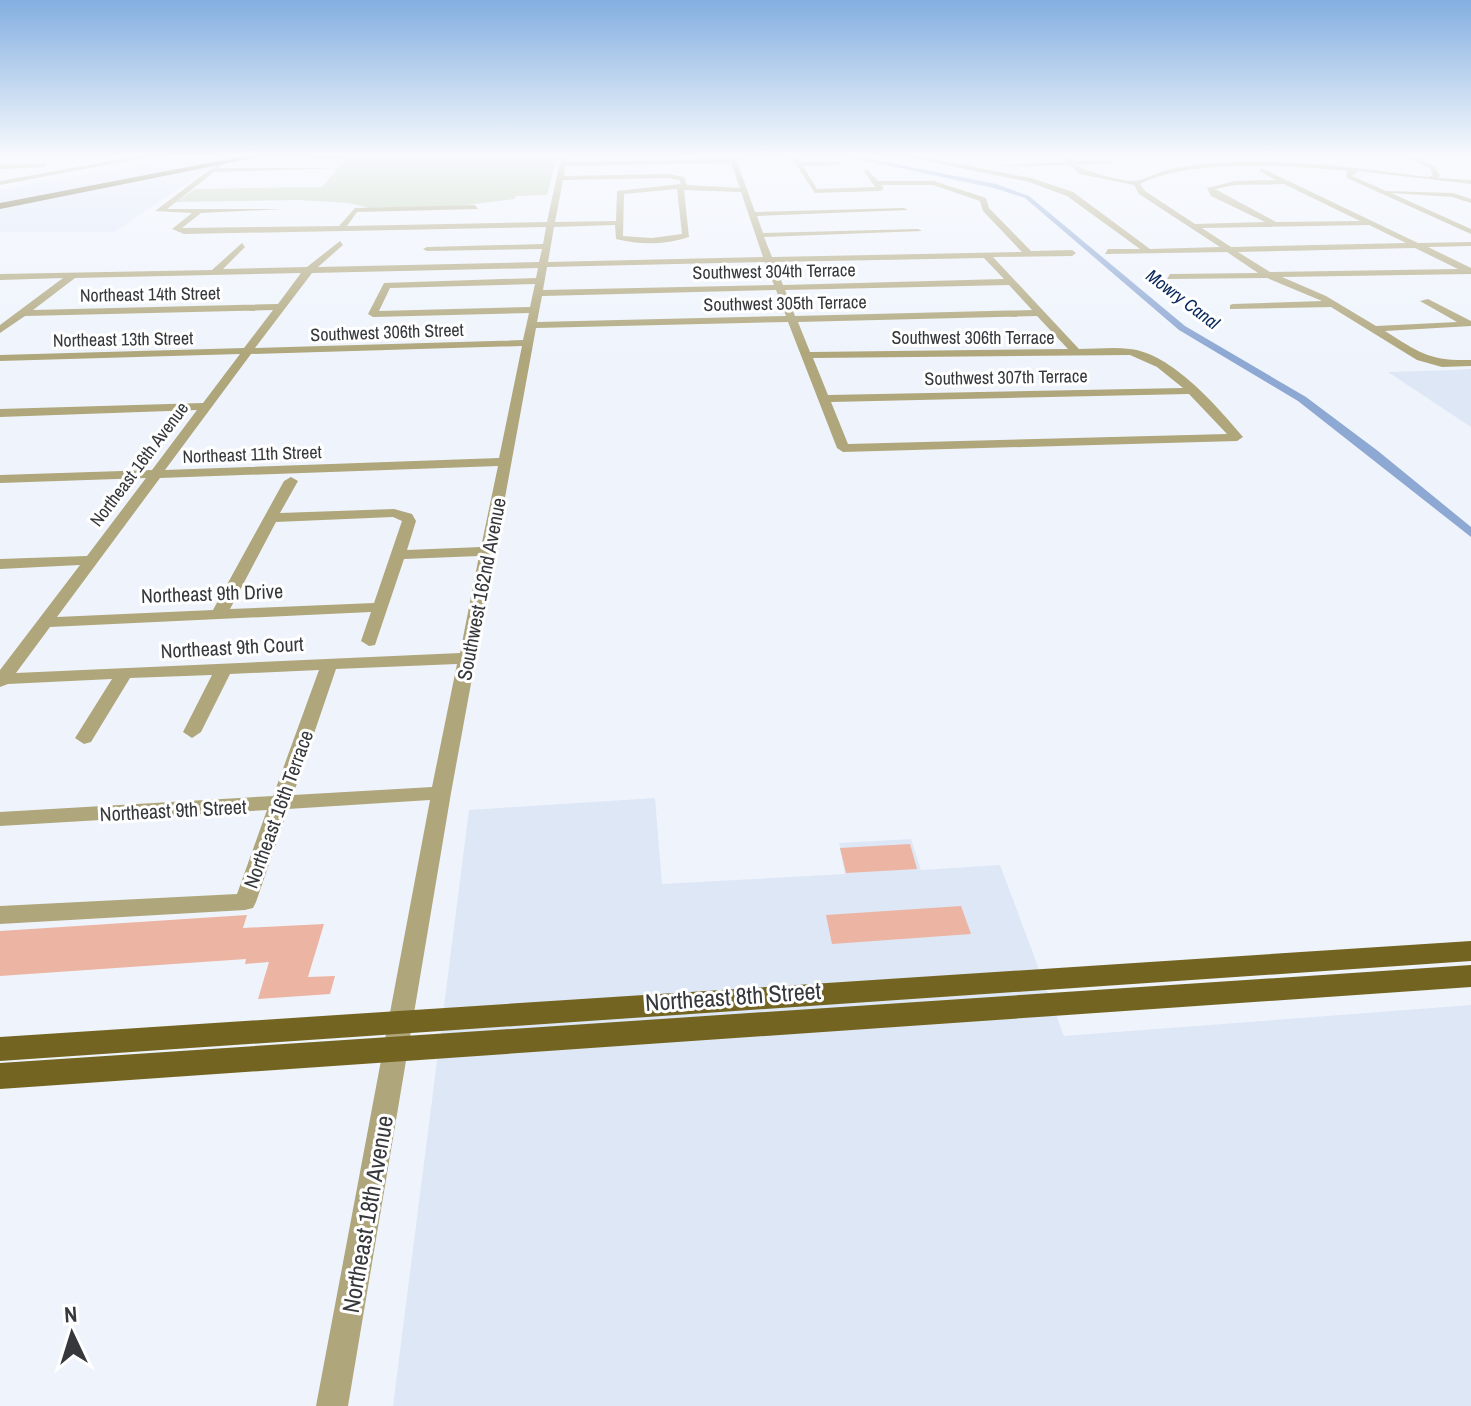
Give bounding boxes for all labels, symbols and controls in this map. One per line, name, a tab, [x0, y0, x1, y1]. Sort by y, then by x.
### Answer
street label: Southwest 304th Terrace	[692, 257, 856, 285]
water label: Mowry Canal	[1141, 263, 1225, 335]
street label: Northeast 14th Street	[80, 280, 220, 308]
street label: Southwest 305th Terrace	[703, 289, 867, 317]
street label: Southwest 306th Street	[310, 317, 464, 347]
street label: Northeast 13th Street	[53, 325, 193, 353]
street label: Southwest 306th Terrace	[891, 325, 1055, 350]
street label: Southwest 307th Terrace	[924, 363, 1088, 391]
street label: Northeast 16th Avenue	[84, 397, 194, 531]
street label: Northeast 11th Street	[182, 439, 322, 469]
street label: Southwest 162nd Avenue	[450, 495, 512, 683]
street label: Northeast 9th Drive	[140, 577, 284, 609]
street label: Northeast 9th Court	[160, 630, 305, 664]
street label: Northeast 16th Terrace	[237, 726, 319, 892]
street label: Northeast 9th Street	[99, 793, 247, 827]
street label: Northeast 8th Street	[644, 974, 822, 1018]
street label: Northeast 18th Avenue	[334, 1113, 400, 1315]
north arrow	[32, 1294, 112, 1374]
text: N	[63, 1299, 78, 1329]

